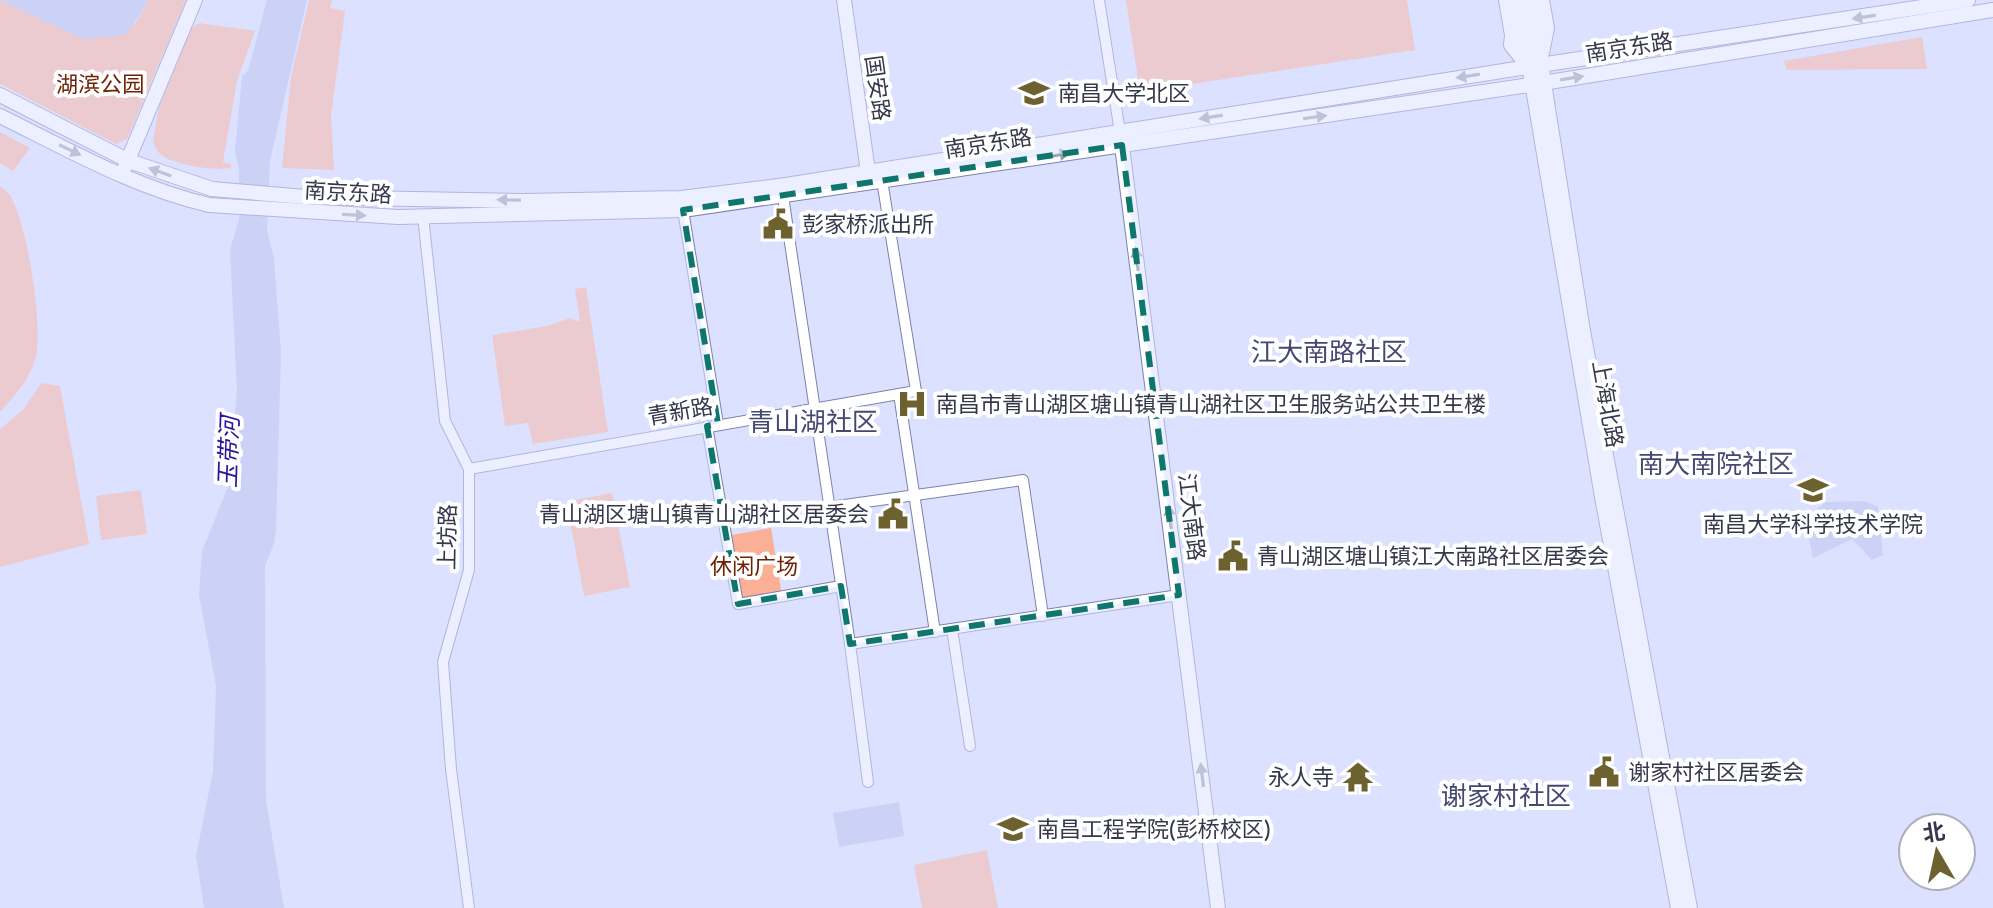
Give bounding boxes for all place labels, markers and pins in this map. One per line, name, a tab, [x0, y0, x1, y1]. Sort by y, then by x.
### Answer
school or university icon: 南昌大学北区	[1017, 76, 1051, 110]
place label: 南昌大学北区	[1058, 81, 1190, 107]
public building icon: 彭家桥派出所	[761, 207, 795, 241]
place label: 彭家桥派出所	[802, 212, 934, 238]
hospital icon: 南昌市青山湖区塘山镇青山湖社区卫生服务站公共卫生楼	[895, 387, 929, 421]
place label: 南昌市青山湖区塘山镇青山湖社区卫生服务站公共卫生楼	[936, 392, 1486, 418]
school or university icon: 南昌大学科学技术学院	[1796, 473, 1830, 507]
public building icon: 青山湖区塘山镇青山湖社区居委会	[876, 497, 910, 531]
place label: 青山湖区塘山镇青山湖社区居委会	[539, 502, 869, 528]
place label: 南昌大学科学技术学院	[1703, 512, 1923, 538]
public building icon: 青山湖区塘山镇江大南路社区居委会	[1216, 539, 1250, 573]
place label: 青山湖区塘山镇江大南路社区居委会	[1257, 544, 1609, 570]
public building icon: 谢家村社区居委会	[1587, 755, 1621, 789]
temple icon: 永人寺	[1341, 760, 1375, 794]
place label: 谢家村社区居委会	[1628, 760, 1804, 786]
place label: 永人寺	[1268, 765, 1334, 791]
school or university icon: 南昌工程学院(彭桥校区)	[996, 812, 1030, 846]
place label: 南昌工程学院(彭桥校区)	[1037, 817, 1271, 843]

